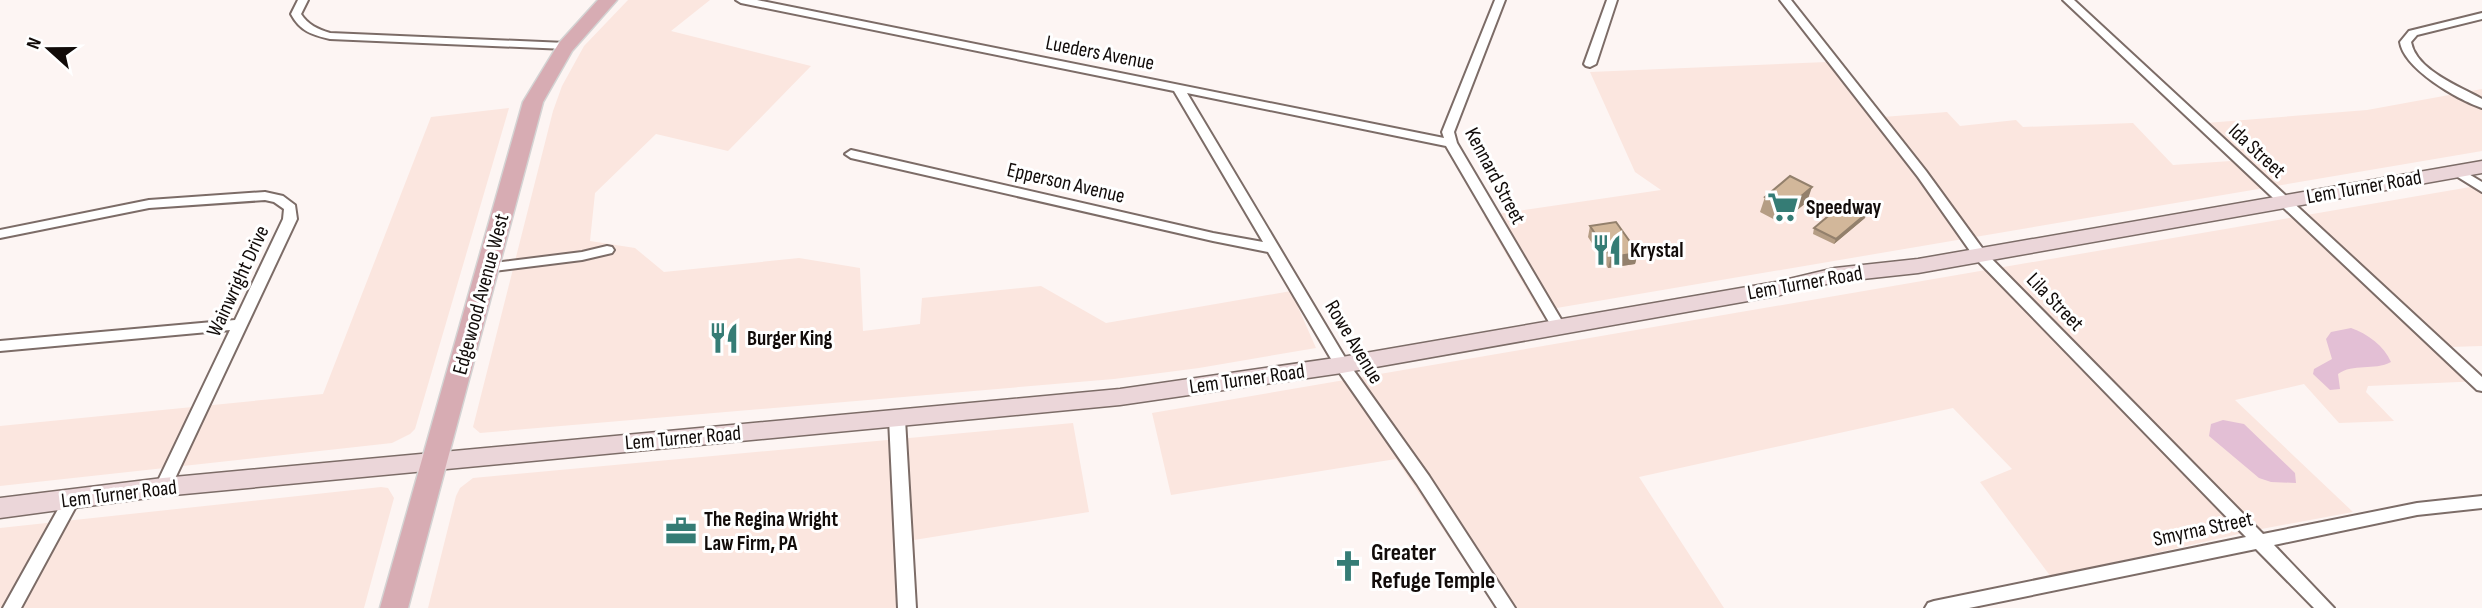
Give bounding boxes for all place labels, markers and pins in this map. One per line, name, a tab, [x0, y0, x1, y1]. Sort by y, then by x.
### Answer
supermarket icon: Speedway	[1766, 190, 1800, 224]
place label: Speedway	[1806, 195, 1882, 220]
restaurant icon: Krystal	[1590, 233, 1624, 267]
place label: Krystal	[1630, 238, 1683, 263]
restaurant icon: Burger King	[707, 321, 741, 355]
place label: Burger King	[747, 326, 833, 351]
place label: The Regina Wright Law Firm, PA	[704, 507, 838, 556]
office icon: The Regina Wright Law Firm, PA	[664, 514, 698, 548]
place label: Greater Refuge Temple	[1371, 538, 1495, 595]
church icon: Greater Refuge Temple	[1331, 549, 1365, 583]

